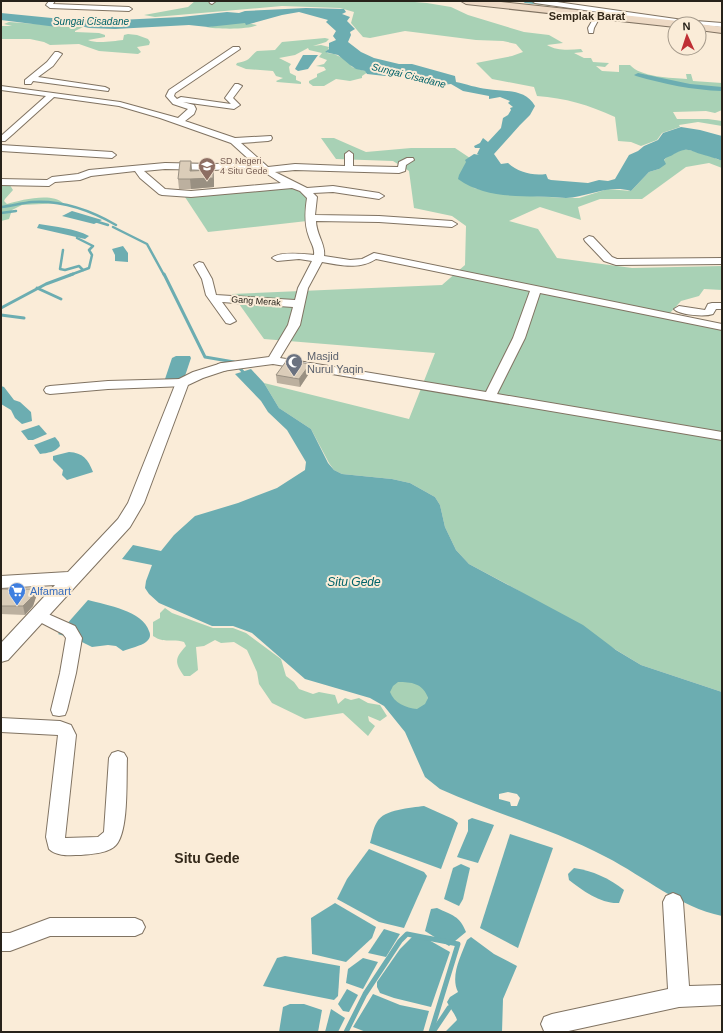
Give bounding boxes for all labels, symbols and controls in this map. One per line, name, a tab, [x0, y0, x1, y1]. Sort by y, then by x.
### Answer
district label: Semplak Barat	[549, 10, 626, 22]
water label: Sungai Cisadane	[53, 16, 130, 27]
north arrow	[667, 16, 707, 56]
text: N	[682, 20, 691, 32]
water label: Sungai Cisadane	[371, 61, 448, 90]
school or university icon: SD Negeri 4 Situ Gede	[197, 156, 217, 181]
place label: SD Negeri 4 Situ Gede	[220, 156, 268, 176]
street label: Gang Merak	[231, 294, 282, 308]
place label: Masjid Nurul Yaqin	[307, 350, 363, 375]
mosque icon: Masjid Nurul Yaqin	[284, 352, 304, 377]
water label: Situ Gede	[327, 575, 381, 589]
supermarket icon: Alfamart	[7, 581, 27, 606]
place label: Alfamart	[30, 585, 71, 597]
district label: Situ Gede	[174, 850, 240, 866]

